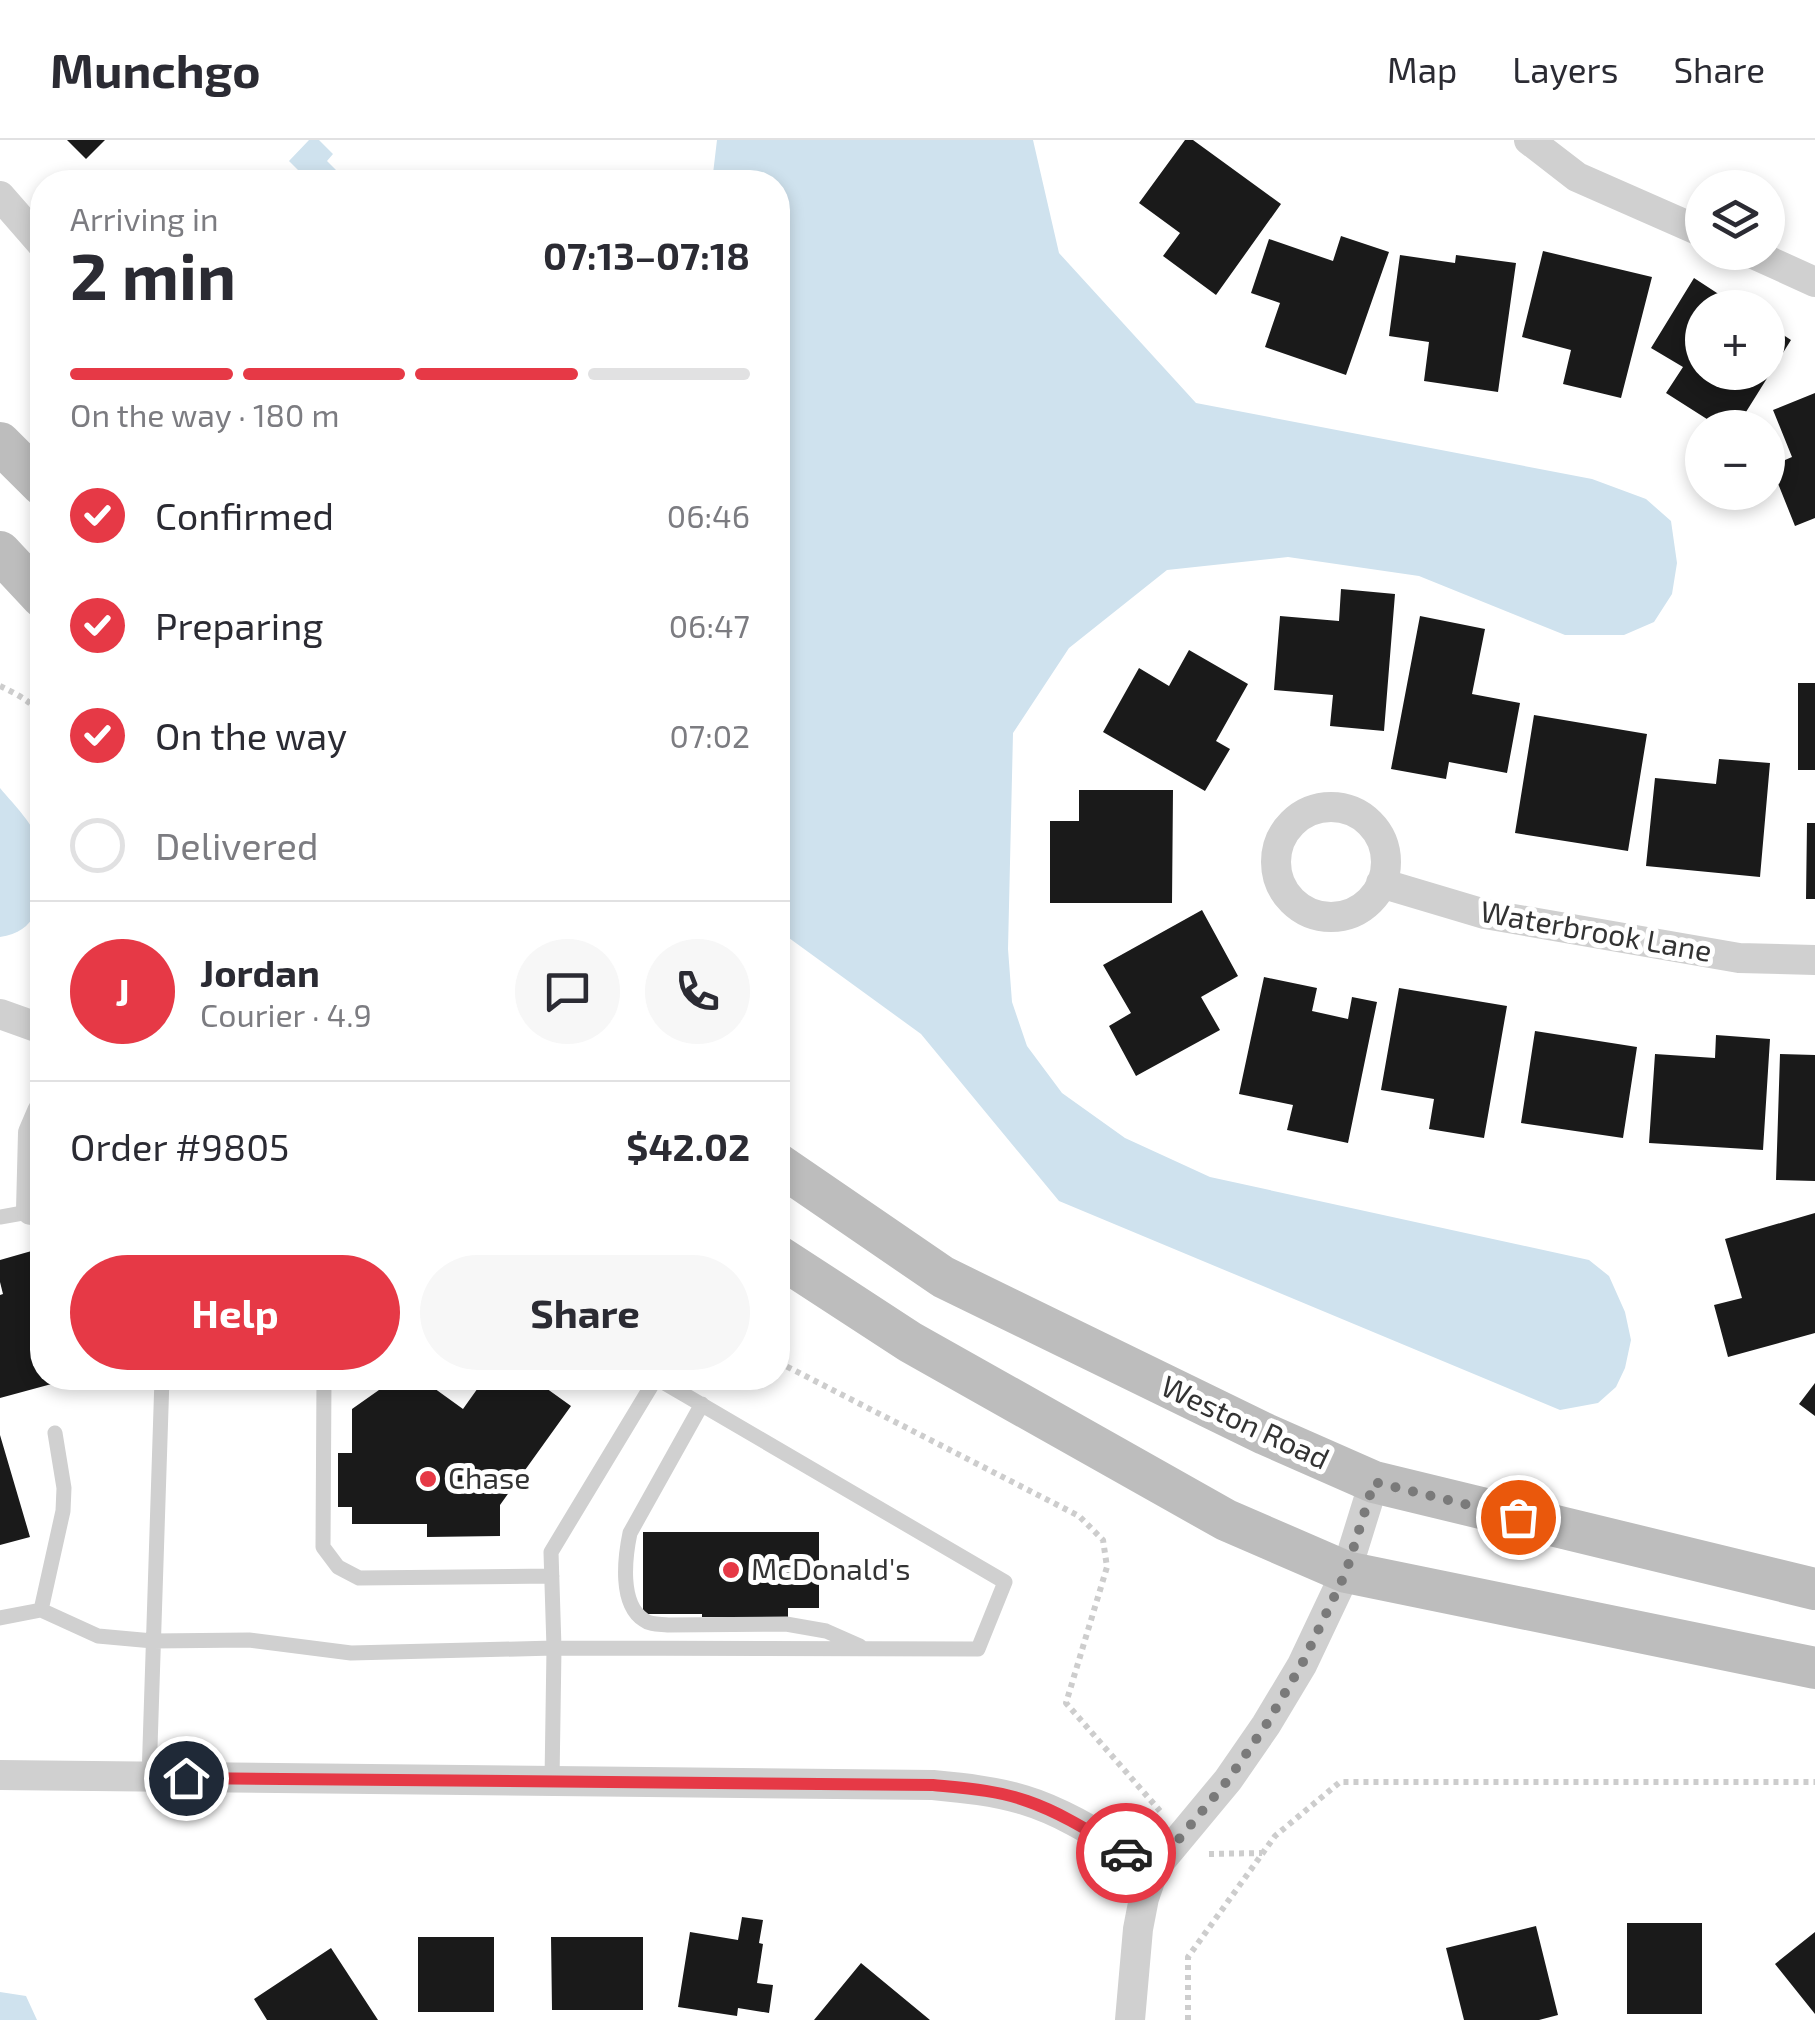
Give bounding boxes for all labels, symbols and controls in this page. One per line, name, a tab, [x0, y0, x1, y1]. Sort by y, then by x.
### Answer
text: Munchgo	[50, 40, 260, 98]
text: Map	[1387, 48, 1457, 90]
text: Layers	[1512, 48, 1618, 90]
text: Share	[1673, 48, 1765, 90]
map controls	[1685, 170, 1785, 510]
button: layers	[1685, 170, 1785, 270]
text: Arriving in	[70, 199, 219, 237]
text: 07:13–07:18	[543, 232, 750, 278]
text: 2 min	[70, 235, 236, 313]
button: +	[1685, 290, 1785, 390]
text: On the way · 180 m	[70, 395, 340, 433]
button: −	[1685, 410, 1785, 510]
icon: check	[70, 488, 125, 543]
text: Confirmed	[155, 492, 334, 538]
text: 06:46	[667, 496, 750, 534]
icon: check	[70, 598, 125, 653]
text: Preparing	[155, 602, 323, 648]
text: 06:47	[669, 606, 750, 644]
icon: check	[70, 708, 125, 763]
text: On the way	[155, 712, 347, 758]
text: 07:02	[669, 716, 750, 754]
text: Delivered	[155, 822, 319, 868]
street label: Waterbrook Lane	[1478, 892, 1715, 968]
button: chat	[515, 939, 620, 1044]
button: phone	[645, 939, 750, 1044]
text: Jordan	[200, 949, 320, 995]
text: J	[115, 968, 130, 1014]
text: Courier · 4.9	[200, 995, 372, 1033]
text: Order #9805	[70, 1123, 289, 1169]
text: $42.02	[626, 1123, 750, 1169]
button: Help	[70, 1255, 400, 1370]
button: Share	[420, 1255, 750, 1370]
street label: Weston Road	[1156, 1367, 1335, 1476]
place label: Chase	[448, 1459, 530, 1495]
marker: Chase	[417, 1468, 439, 1490]
pin	[1476, 1475, 1561, 1560]
icon: bag	[1491, 1490, 1546, 1545]
place label: McDonald's	[751, 1550, 910, 1586]
marker: McDonald's	[720, 1559, 742, 1581]
pin	[144, 1736, 229, 1821]
icon: home	[159, 1751, 214, 1806]
courier	[1076, 1803, 1176, 1903]
icon: car	[1099, 1826, 1154, 1881]

